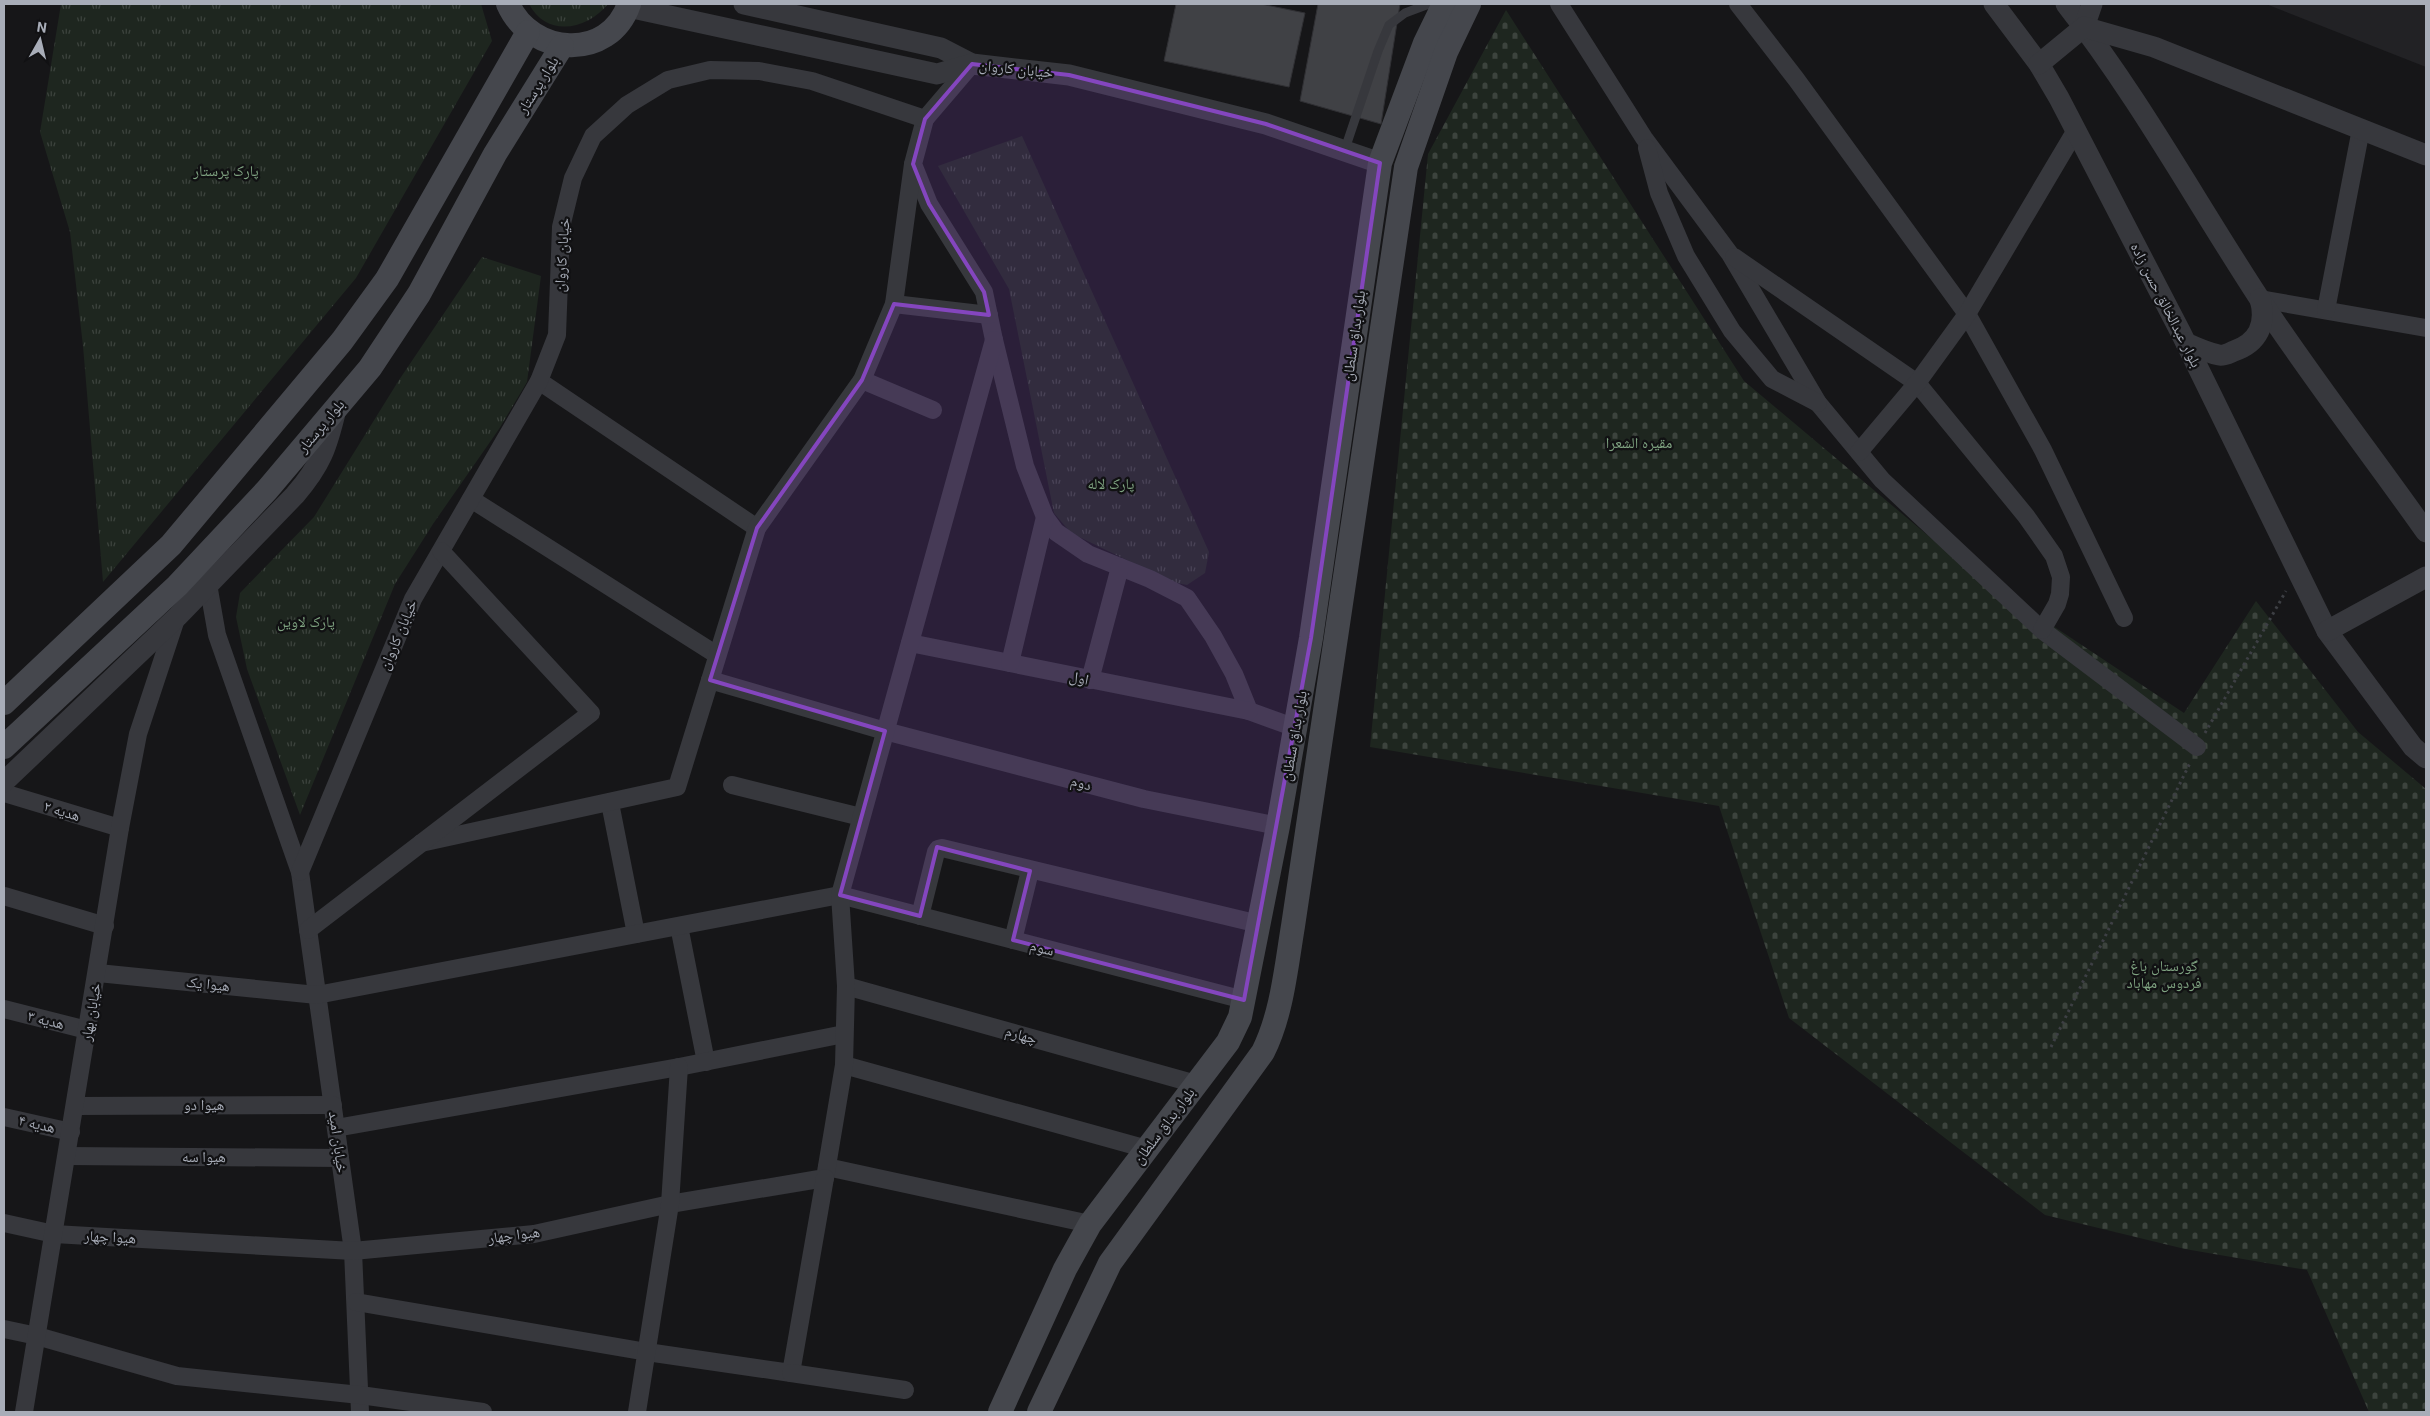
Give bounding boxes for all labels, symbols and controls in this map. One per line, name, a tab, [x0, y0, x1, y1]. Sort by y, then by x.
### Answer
north arrow	[15, 15, 65, 65]
text: N	[36, 19, 48, 36]
street label: بلوار پرستار	[513, 53, 563, 118]
street label: خیابان کاروان	[978, 56, 1054, 83]
park label: پارک پرستار	[192, 162, 259, 180]
street label: خیابان کاروان	[550, 217, 575, 293]
street label: بلوار عبدالخالق حسن زاده	[2126, 240, 2205, 371]
street label: بلوار بداق سلطان	[1339, 289, 1370, 383]
street label: بلوار پرستار	[293, 396, 349, 457]
park label: مقیره الشعرا	[1606, 434, 1672, 452]
park label: پارک لاله	[1087, 475, 1135, 493]
street label: خیابان کاروان	[375, 597, 422, 673]
park label: پارک لاوین	[277, 613, 335, 632]
street label: اول	[1067, 667, 1090, 690]
street label: بلوار بداق سلطان	[1277, 689, 1312, 783]
street label: دوم	[1068, 772, 1093, 795]
street label: هدیه ۲	[42, 797, 82, 825]
street label: سوم	[1028, 936, 1056, 961]
park label: گورستان باغ فردوس مهاباد	[2127, 957, 2202, 993]
street label: هیوا یک	[185, 973, 231, 995]
street label: خیابان بهار	[77, 981, 106, 1044]
street label: هدیه ۳	[26, 1007, 66, 1033]
street label: چهارم	[1003, 1022, 1039, 1049]
street label: بلوار بداق سلطان	[1129, 1084, 1200, 1169]
street label: هیوا دو	[184, 1096, 224, 1114]
street label: خیابان امید	[324, 1110, 351, 1175]
street label: هدیه ۴	[17, 1111, 57, 1137]
street label: هیوا سه	[182, 1148, 226, 1166]
street label: هیوا چهار	[486, 1223, 541, 1247]
street label: هیوا چهار	[82, 1227, 137, 1247]

